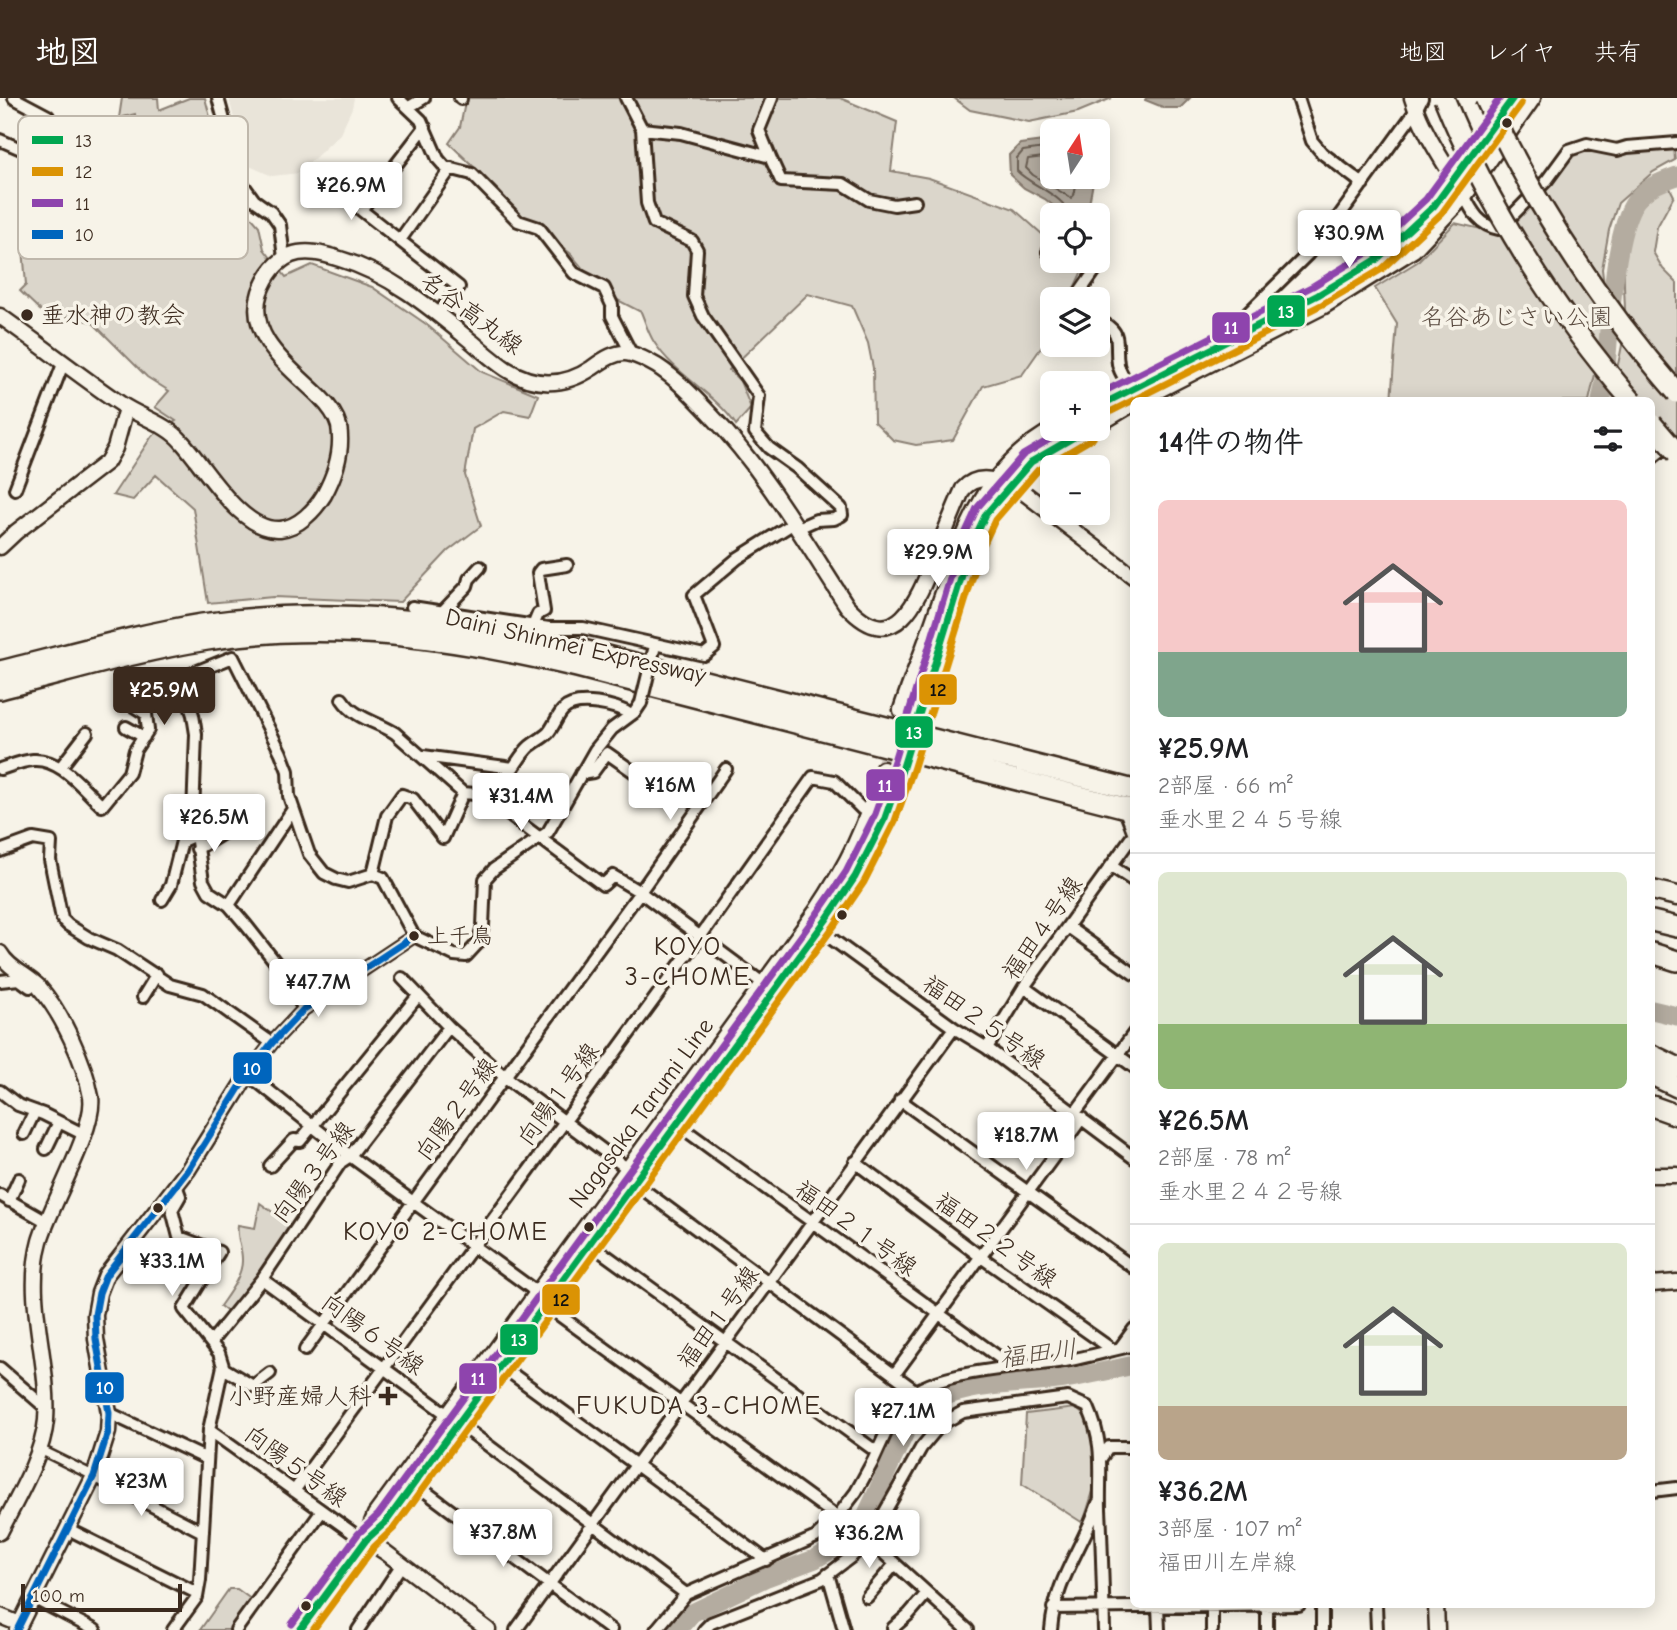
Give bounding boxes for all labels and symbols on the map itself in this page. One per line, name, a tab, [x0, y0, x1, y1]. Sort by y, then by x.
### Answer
legend	[18, 116, 248, 259]
unlabelled marker	[1500, 116, 1514, 130]
north arrow	[1040, 119, 1110, 189]
text: 13	[75, 130, 92, 152]
text: 12	[75, 161, 92, 183]
pin: ¥26.9M	[294, 162, 408, 222]
text: 11	[75, 193, 90, 215]
pin: ¥30.9M	[1292, 211, 1406, 270]
text: 10	[75, 224, 94, 246]
street label: 名谷高丸線	[416, 266, 528, 360]
line badge: 13	[1266, 294, 1306, 328]
place label: 垂水神の教会	[41, 301, 185, 329]
text: 13	[1278, 301, 1294, 323]
park label: 名谷あじさい公園	[1421, 303, 1613, 331]
marker: 垂水神の教会	[19, 307, 35, 323]
line badge: 11	[1211, 311, 1251, 344]
text: 11	[1224, 317, 1238, 339]
pin: ¥29.9M	[881, 530, 995, 589]
street label: Daini Shinmei Expressway	[443, 602, 709, 690]
pin: ¥25.9M	[107, 668, 221, 727]
line badge: 12	[918, 673, 958, 706]
text: 12	[930, 679, 946, 701]
line badge: 13	[894, 715, 934, 749]
text: 13	[906, 722, 922, 744]
pin: ¥16M	[629, 762, 711, 822]
line badge: 11	[865, 768, 906, 802]
pin: ¥31.4M	[464, 774, 578, 833]
text: 11	[878, 775, 892, 797]
pin: ¥26.5M	[157, 794, 271, 854]
street label: 福田４号線	[996, 871, 1088, 985]
unlabelled marker	[835, 908, 849, 922]
place label: 上千鳥	[427, 923, 493, 949]
marker: 上千鳥	[407, 929, 421, 943]
district label: KOYO 3-CHOME	[625, 932, 751, 992]
pin: ¥47.7M	[261, 960, 375, 1019]
street label: 福田２５号線	[917, 969, 1051, 1075]
street label: Nagasaka Tarumi Line	[563, 1013, 719, 1213]
street label: 向陽１号線	[511, 1037, 605, 1151]
line badge: 10	[232, 1051, 273, 1085]
street label: 向陽２号線	[409, 1052, 503, 1166]
text: 10	[243, 1058, 261, 1080]
pin: ¥18.7M	[969, 1112, 1083, 1172]
street label: 向陽３号線	[266, 1116, 360, 1228]
street label: 福田２１号線	[790, 1174, 922, 1282]
street label: 福田２２号線	[930, 1186, 1062, 1294]
unlabelled marker	[151, 1201, 165, 1215]
district label: KOYO 2-CHOME	[343, 1217, 549, 1247]
unlabelled marker	[582, 1220, 596, 1234]
pin: ¥33.1M	[115, 1238, 229, 1298]
street label: 福田１号線	[671, 1260, 765, 1374]
line badge: 12	[541, 1283, 581, 1316]
street label: 向陽６号線	[316, 1287, 430, 1381]
text: 12	[553, 1289, 569, 1311]
line badge: 13	[499, 1323, 539, 1356]
text: 13	[511, 1329, 527, 1351]
water label: 福田川	[997, 1334, 1079, 1374]
line badge: 11	[458, 1362, 498, 1395]
text: 11	[471, 1368, 485, 1390]
line badge: 10	[84, 1371, 125, 1404]
text: 10	[96, 1377, 114, 1399]
place label: 小野産婦人科	[228, 1382, 372, 1410]
marker: 小野産婦人科	[378, 1386, 398, 1406]
pin: ¥27.1M	[846, 1388, 960, 1448]
district label: FUKUDA 3-CHOME	[576, 1391, 822, 1421]
street label: 向陽５号線	[239, 1419, 353, 1513]
pin: ¥23M	[100, 1458, 182, 1518]
pin: ¥37.8M	[446, 1510, 560, 1569]
pin: ¥36.2M	[812, 1510, 926, 1570]
scale bar	[21, 1581, 182, 1613]
unlabelled marker	[299, 1599, 313, 1613]

